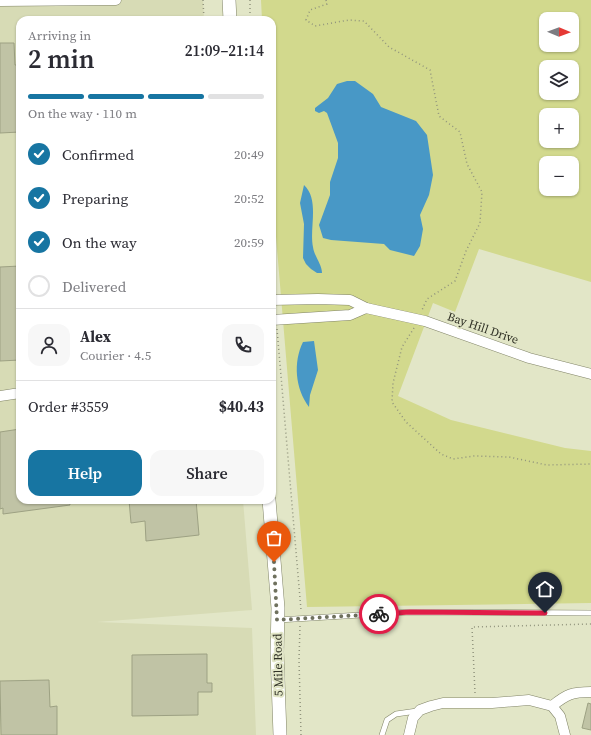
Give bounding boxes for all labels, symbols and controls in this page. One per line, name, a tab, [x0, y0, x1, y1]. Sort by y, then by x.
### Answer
north arrow	[539, 12, 579, 52]
map controls	[539, 12, 579, 196]
text: Arriving in	[28, 27, 91, 44]
text: 21:09–21:14	[185, 40, 264, 61]
text: 2 min	[28, 41, 95, 77]
button: layers	[539, 60, 579, 100]
text: On the way · 110 m	[28, 105, 137, 122]
button: +	[539, 108, 579, 148]
icon: check	[28, 143, 50, 165]
text: Confirmed	[62, 144, 134, 165]
text: 20:49	[234, 146, 264, 163]
button: −	[539, 156, 579, 196]
icon: check	[28, 187, 50, 209]
text: Preparing	[62, 188, 128, 209]
text: 20:52	[234, 190, 264, 207]
icon: check	[28, 231, 50, 253]
text: On the way	[62, 232, 137, 253]
text: 20:59	[234, 234, 264, 251]
text: Delivered	[62, 276, 126, 297]
street label: Bay Hill Drive	[445, 308, 521, 348]
button: person	[28, 324, 70, 366]
button: phone	[222, 324, 264, 366]
text: Alex	[80, 326, 111, 347]
text: Courier · 4.5	[80, 347, 151, 364]
text: Order #3559	[28, 396, 109, 417]
text: $40.43	[219, 396, 264, 417]
button: Help	[28, 450, 142, 496]
button: Share	[150, 450, 264, 496]
pin	[257, 521, 291, 562]
icon: bag	[263, 527, 285, 549]
pin	[528, 572, 562, 613]
icon: home	[534, 578, 556, 600]
courier	[359, 594, 399, 634]
icon: bike	[368, 603, 390, 625]
street label: 5 Mile Road	[269, 633, 287, 697]

